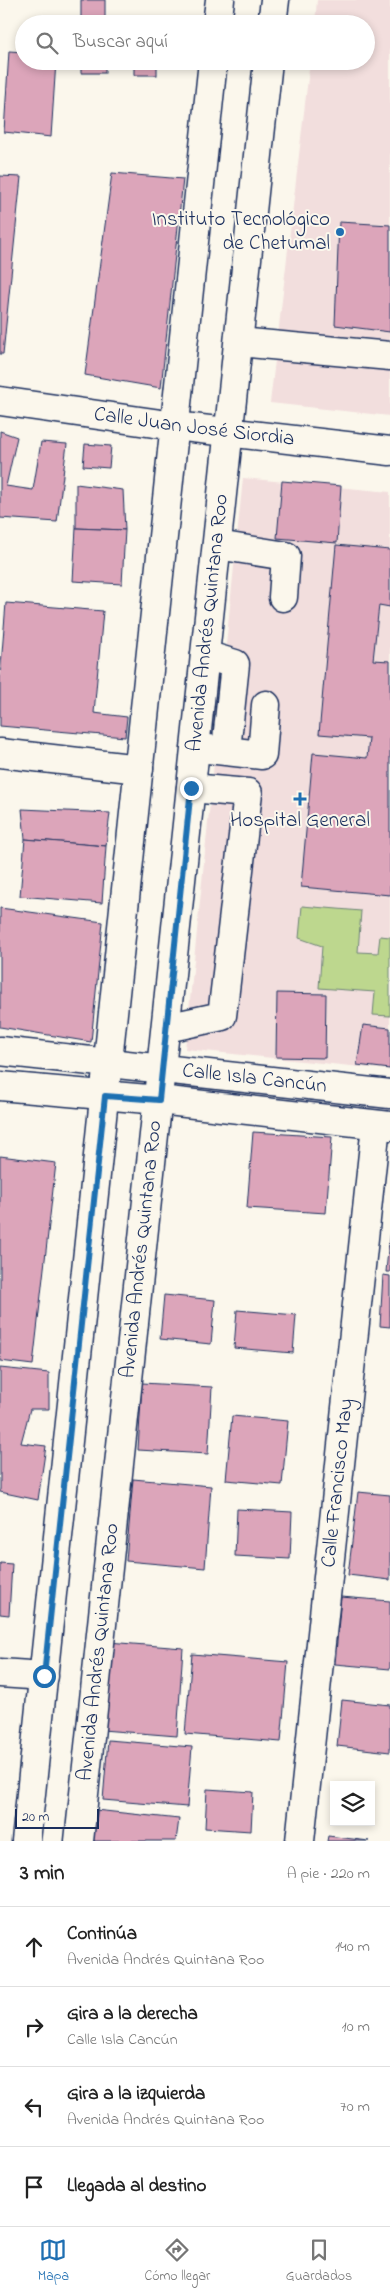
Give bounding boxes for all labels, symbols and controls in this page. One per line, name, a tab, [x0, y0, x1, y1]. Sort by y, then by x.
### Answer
search box	[15, 15, 375, 70]
icon: search	[33, 29, 61, 57]
text: Buscar aquí	[73, 29, 168, 56]
place label: Instituto Tecnológico de Chetumal	[152, 205, 330, 259]
marker: Instituto Tecnológico de Chetumal	[334, 226, 346, 238]
street label: Calle Juan José Siordia	[92, 400, 296, 455]
street label: Avenida Andrés Quintana Roo	[180, 492, 237, 753]
route end	[180, 777, 203, 800]
marker: Hospital General	[293, 792, 307, 806]
place label: Hospital General	[230, 806, 370, 836]
street label: Calle Isla Cancún	[181, 1056, 328, 1102]
street label: Avenida Andrés Quintana Roo	[113, 1119, 170, 1380]
street label: Calle Francisco May	[314, 1397, 364, 1569]
street label: Avenida Andrés Quintana Roo	[70, 1522, 128, 1782]
route start	[33, 1665, 56, 1688]
map controls	[330, 1781, 375, 1826]
button: layers	[330, 1781, 375, 1826]
scale bar	[15, 1806, 99, 1829]
text: 20 m	[22, 1807, 49, 1828]
text: 3 min	[20, 1859, 64, 1889]
text: A pie · 220 m	[287, 1862, 370, 1886]
text: Continúa	[67, 1921, 137, 1948]
icon: ahead	[20, 1933, 48, 1961]
text: 140 m	[335, 1935, 370, 1959]
text: Avenida Andrés Quintana Roo	[67, 1948, 264, 1972]
text: Gira a la derecha	[67, 2001, 198, 2028]
icon: right	[20, 2013, 48, 2041]
text: 10 m	[342, 2015, 370, 2039]
text: Calle Isla Cancún	[67, 2028, 178, 2052]
text: Gira a la izquierda	[67, 2081, 205, 2108]
icon: left	[20, 2093, 48, 2121]
text: 70 m	[340, 2095, 370, 2119]
text: Avenida Andrés Quintana Roo	[67, 2108, 264, 2132]
icon: arrive	[20, 2173, 48, 2201]
text: Llegada al destino	[67, 2173, 206, 2200]
tab: Mapa	[38, 2236, 69, 2287]
tab: Cómo llegar	[145, 2236, 210, 2287]
tab: Guardados	[286, 2236, 352, 2287]

